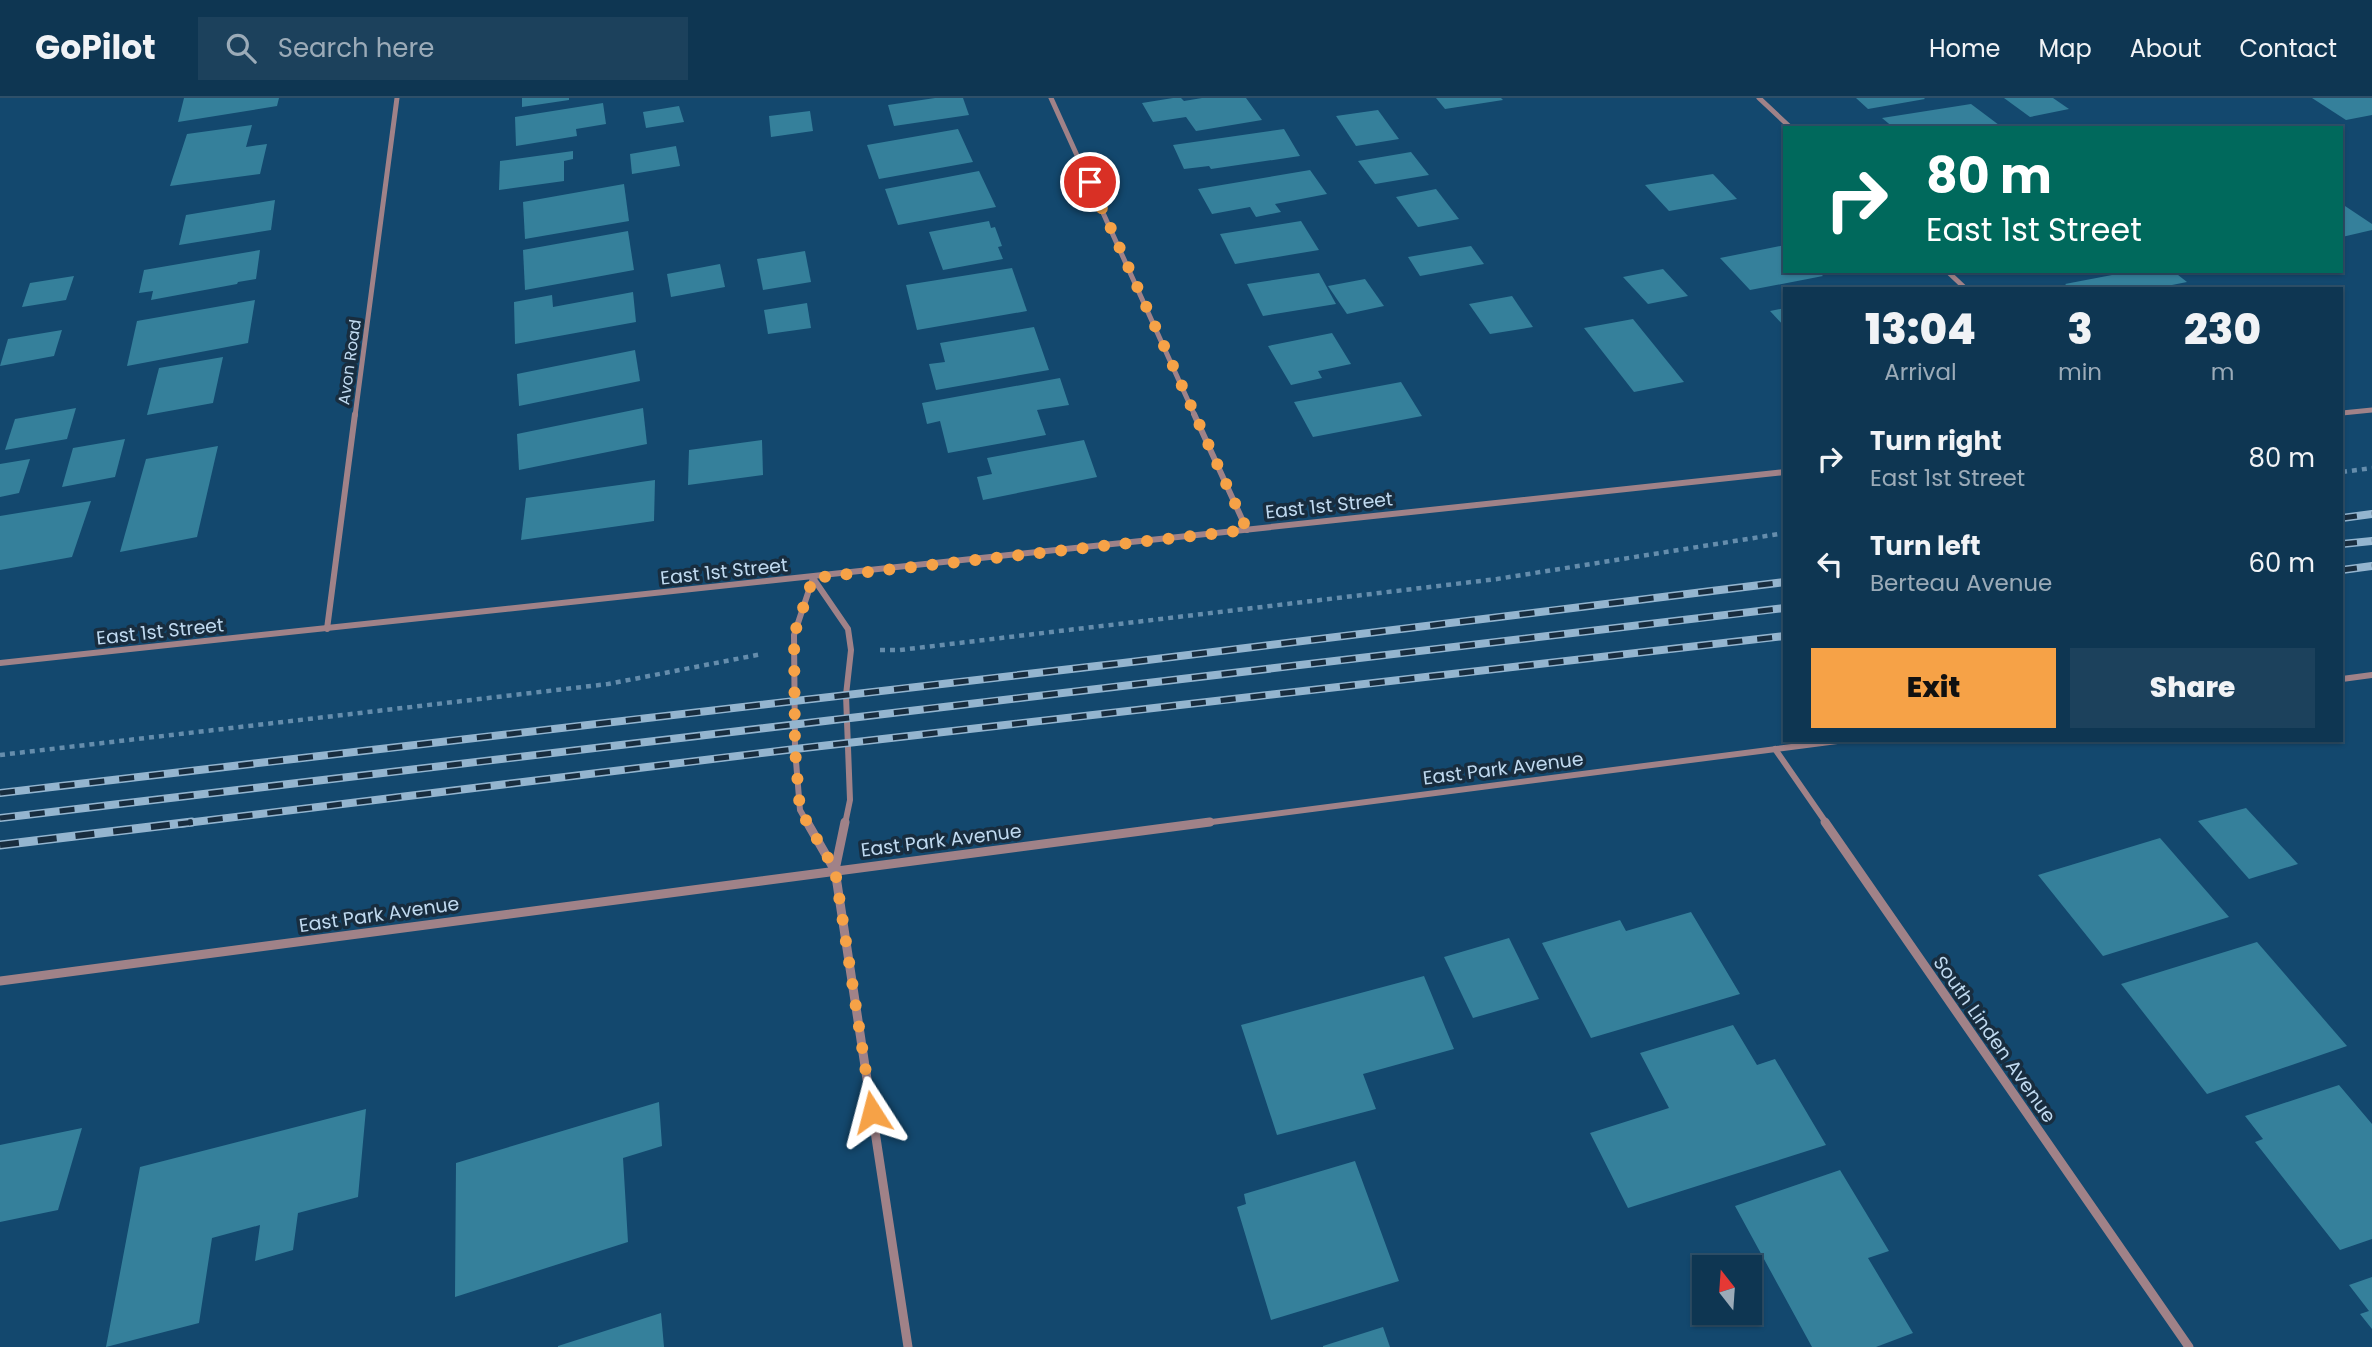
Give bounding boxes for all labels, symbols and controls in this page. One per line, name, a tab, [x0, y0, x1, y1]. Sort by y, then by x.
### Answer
search box	[198, 17, 688, 80]
text: GoPilot	[35, 24, 156, 71]
icon: search	[222, 29, 260, 67]
text: Search here	[278, 30, 434, 66]
text: Home	[1929, 32, 2001, 65]
text: Map	[2039, 32, 2092, 65]
text: About	[2130, 32, 2201, 65]
text: Contact	[2239, 32, 2337, 65]
text: 80 m	[1926, 142, 2052, 210]
pin	[1060, 152, 1120, 212]
icon: right	[1811, 154, 1902, 245]
icon: arrive	[1071, 163, 1109, 201]
text: East 1st Street	[1926, 207, 2142, 252]
text: 13:04	[1865, 300, 1976, 359]
text: 3	[2067, 300, 2093, 359]
text: 230	[2184, 300, 2261, 359]
street label: Avon Road	[332, 318, 367, 406]
text: Arrival	[1884, 356, 1957, 388]
text: min	[2058, 356, 2102, 388]
text: m	[2211, 356, 2234, 388]
text: Turn right	[1870, 423, 2002, 459]
icon: right	[1811, 440, 1849, 478]
text: 80 m	[2249, 440, 2315, 476]
text: East 1st Street	[1870, 462, 2025, 494]
street label: East 1st Street	[1264, 485, 1394, 526]
text: Turn left	[1870, 528, 1981, 564]
icon: left	[1811, 545, 1849, 583]
text: 60 m	[2248, 545, 2315, 581]
street label: East 1st Street	[659, 551, 789, 592]
text: Berteau Avenue	[1870, 567, 2052, 599]
street label: East 1st Street	[95, 611, 225, 652]
button: Exit	[1811, 648, 2056, 728]
button: Share	[2070, 648, 2315, 728]
street label: East Park Avenue	[1421, 745, 1585, 792]
street label: East Park Avenue	[859, 817, 1023, 864]
street label: East Park Avenue	[297, 890, 461, 939]
street label: South Linden Avenue	[1927, 950, 2062, 1128]
position arrow	[835, 1075, 909, 1149]
north arrow	[1692, 1255, 1762, 1325]
map controls	[1692, 1255, 1762, 1325]

